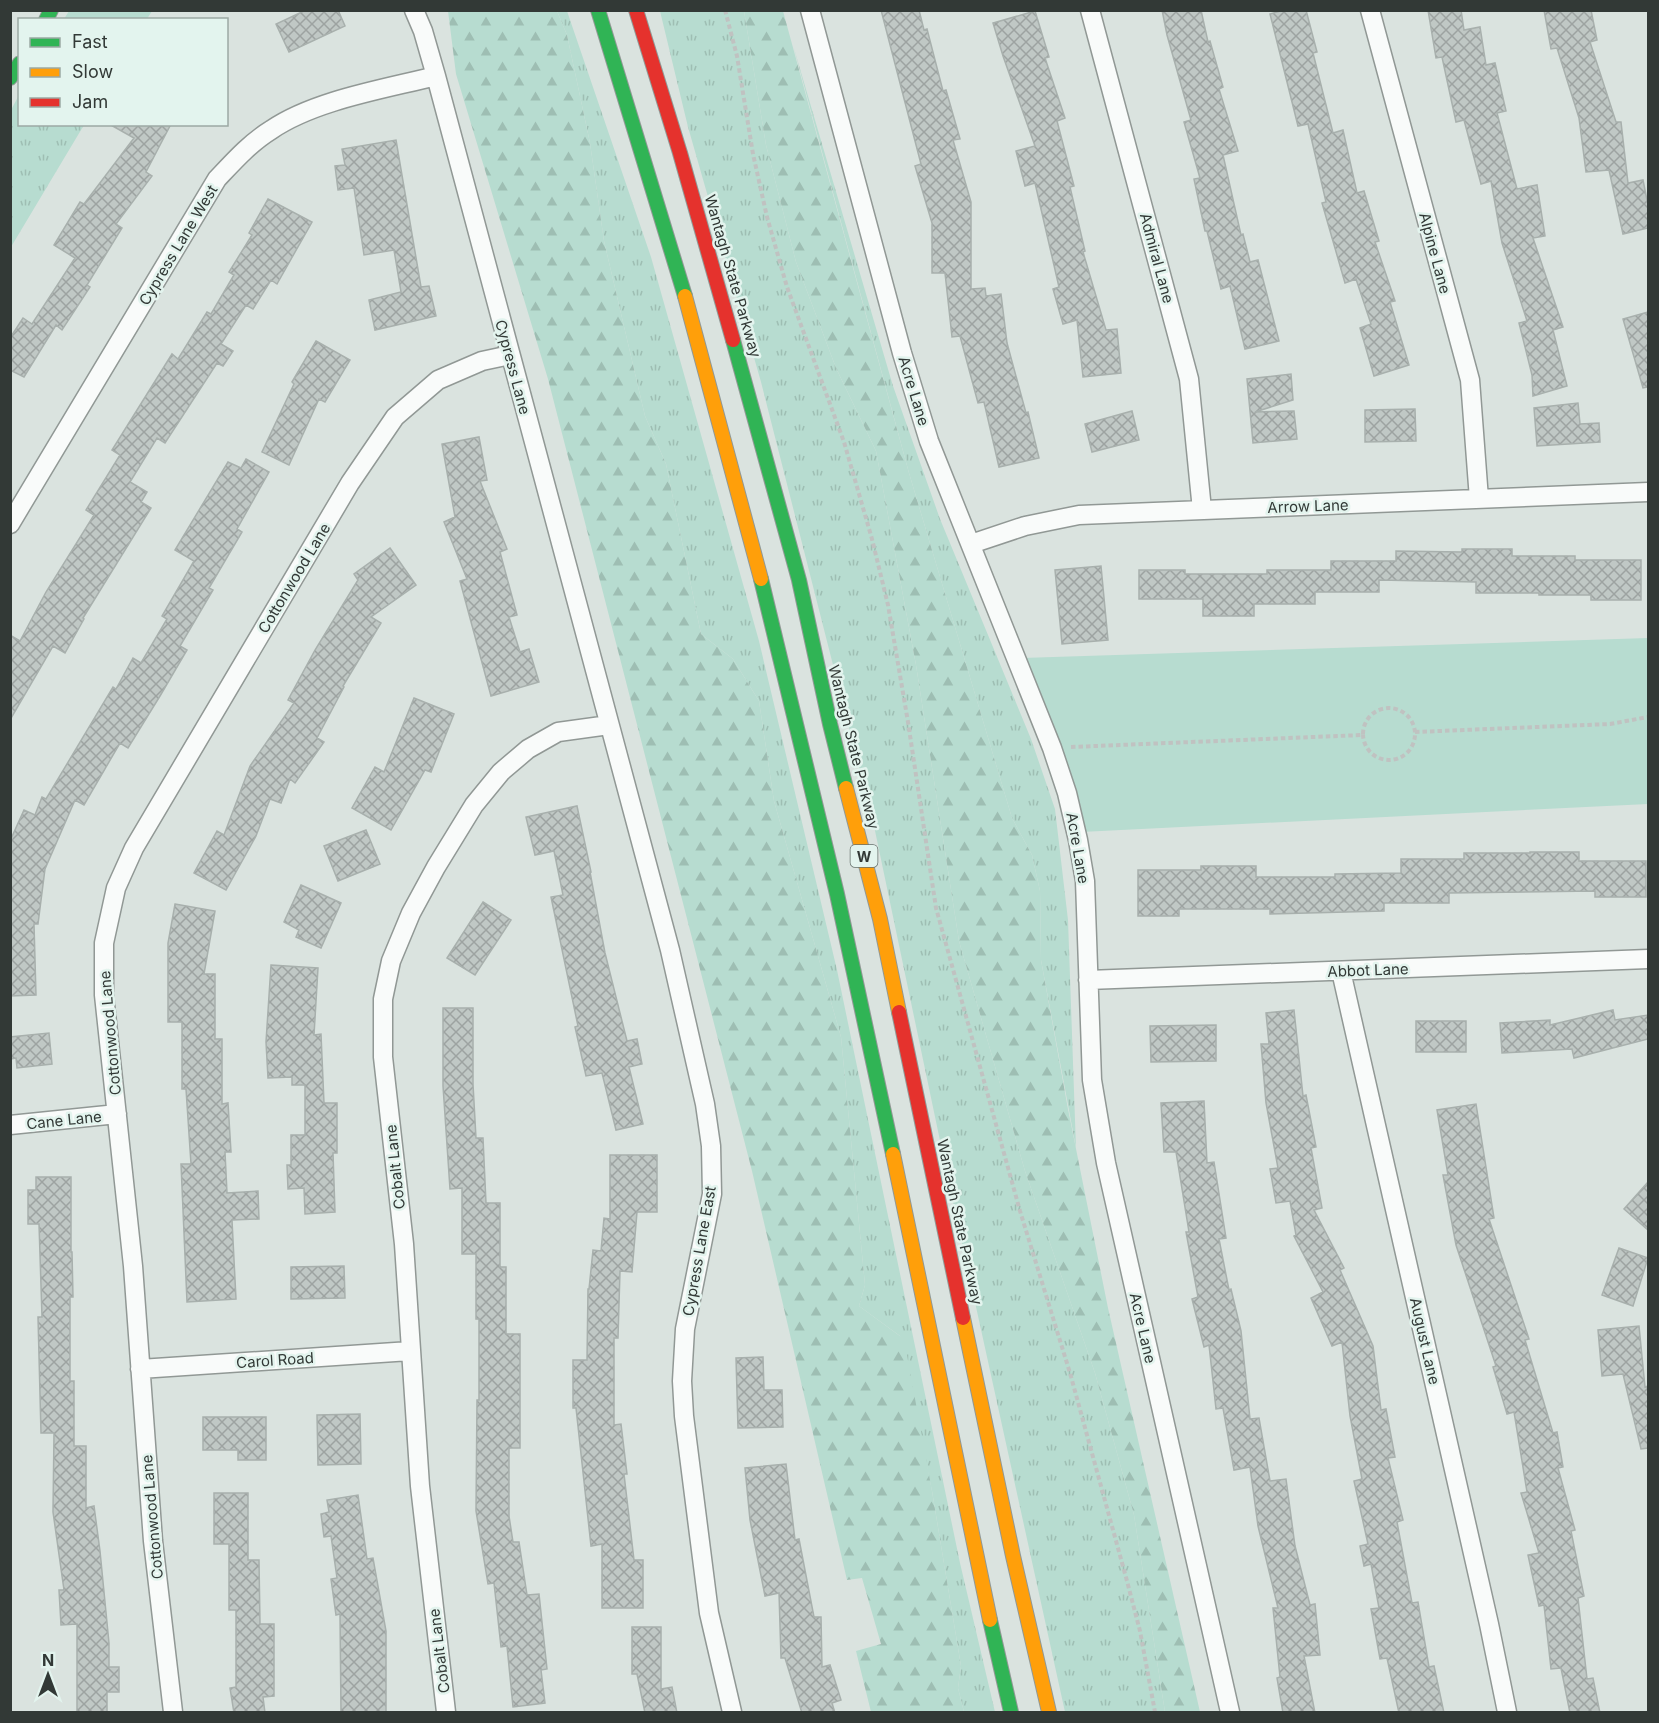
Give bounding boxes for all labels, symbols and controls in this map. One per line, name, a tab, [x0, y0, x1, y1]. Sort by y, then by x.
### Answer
legend	[18, 18, 228, 126]
text: Fast	[72, 31, 108, 52]
text: Slow	[72, 61, 113, 82]
text: Jam	[72, 91, 108, 112]
street label: Cypress Lane West	[135, 181, 221, 309]
street label: Wantagh State Parkway	[701, 192, 766, 360]
street label: Alpine Lane	[1415, 210, 1455, 296]
street label: Admiral Lane	[1136, 211, 1178, 305]
street label: Cypress Lane	[491, 318, 535, 416]
street label: Acre Lane	[894, 354, 934, 428]
street label: Arrow Lane	[1267, 495, 1349, 517]
street label: Cottonwood Lane	[254, 520, 334, 636]
street label: Wantagh State Parkway	[824, 663, 884, 832]
street label: Acre Lane	[1062, 811, 1094, 885]
road number: W	[850, 845, 878, 867]
street label: Abbot Lane	[1327, 959, 1409, 981]
street label: Cottonwood Lane	[95, 970, 125, 1096]
street label: Cane Lane	[25, 1107, 103, 1133]
street label: Cobalt Lane	[381, 1124, 409, 1210]
street label: Wantagh State Parkway	[933, 1137, 987, 1307]
street label: Cypress Lane East	[678, 1184, 720, 1318]
street label: Acre Lane	[1126, 1291, 1160, 1365]
street label: August Lane	[1406, 1296, 1444, 1386]
street label: Carol Road	[236, 1348, 314, 1372]
street label: Cottonwood Lane	[137, 1454, 167, 1580]
street label: Cobalt Lane	[424, 1608, 454, 1694]
north arrow	[18, 1645, 78, 1705]
text: N	[42, 1650, 54, 1670]

